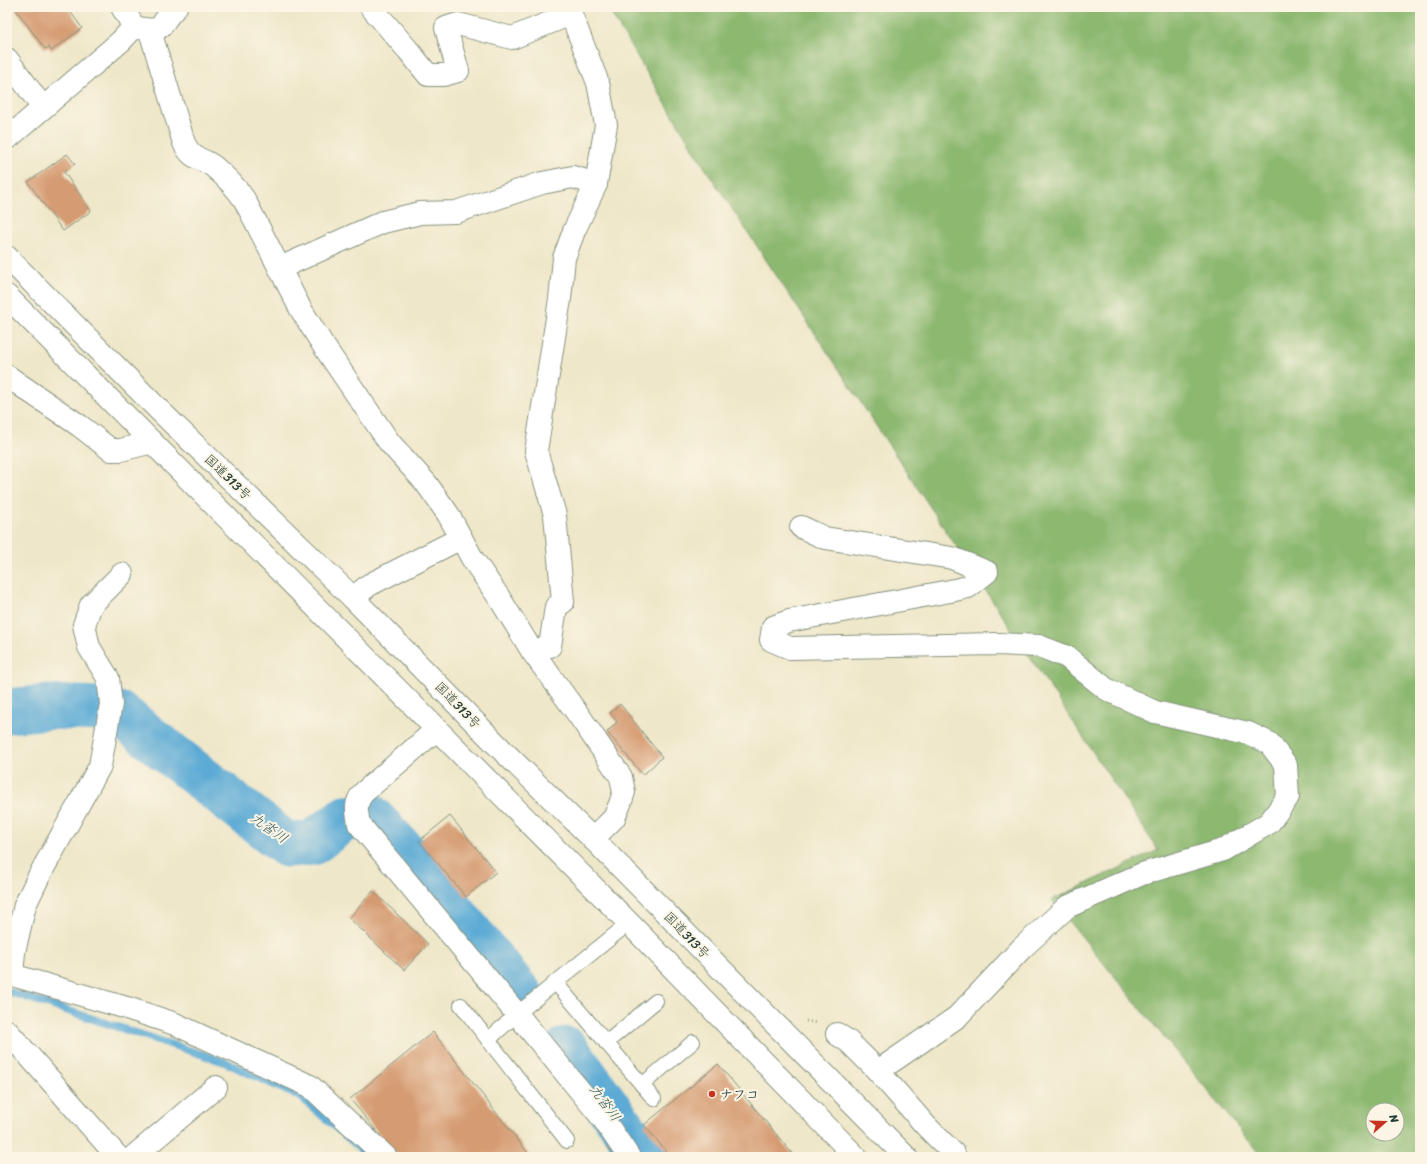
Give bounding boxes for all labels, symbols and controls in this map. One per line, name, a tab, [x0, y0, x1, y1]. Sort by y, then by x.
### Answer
street label: 国道313号	[199, 448, 257, 506]
street label: 国道313号	[429, 676, 487, 734]
water label: 九沓川	[245, 806, 293, 850]
street label: 国道313号	[658, 906, 716, 964]
water label: 九沓川	[583, 1079, 627, 1127]
place label: ナフコ	[720, 1083, 759, 1106]
marker: ナフコ	[707, 1089, 717, 1099]
north arrow	[1365, 1102, 1405, 1142]
text: N	[1383, 1111, 1404, 1126]

